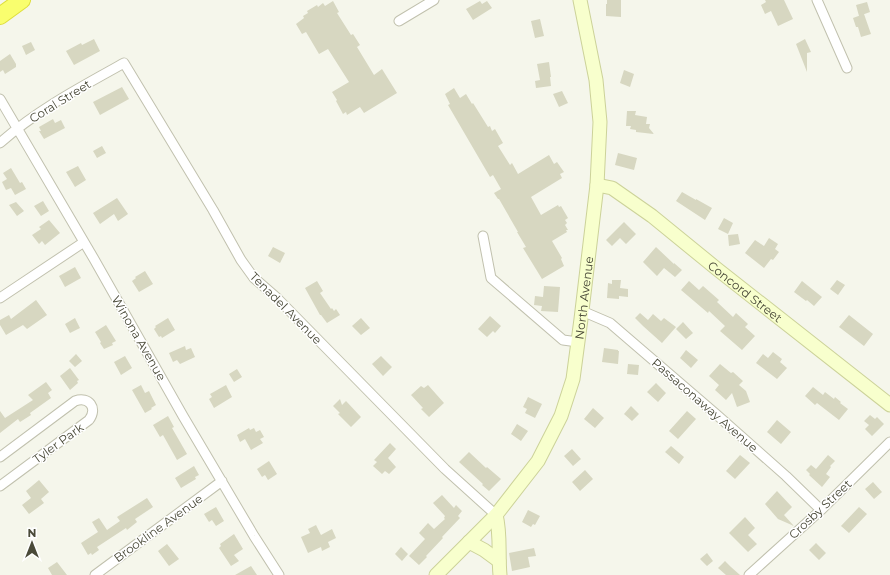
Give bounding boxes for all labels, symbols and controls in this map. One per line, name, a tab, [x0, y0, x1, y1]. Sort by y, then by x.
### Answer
street label: Coral Street	[26, 76, 94, 126]
street label: North Avenue	[571, 255, 596, 340]
street label: Concord Street	[705, 257, 786, 325]
street label: Tenadel Avenue	[247, 269, 325, 347]
street label: Winona Avenue	[109, 293, 169, 383]
street label: Passaconaway Avenue	[649, 355, 761, 455]
street label: Tyler Park	[30, 419, 87, 466]
street label: Crosby Street	[785, 476, 855, 542]
street label: Brookline Avenue	[111, 491, 205, 565]
north arrow	[12, 523, 52, 563]
text: N	[28, 526, 36, 540]

